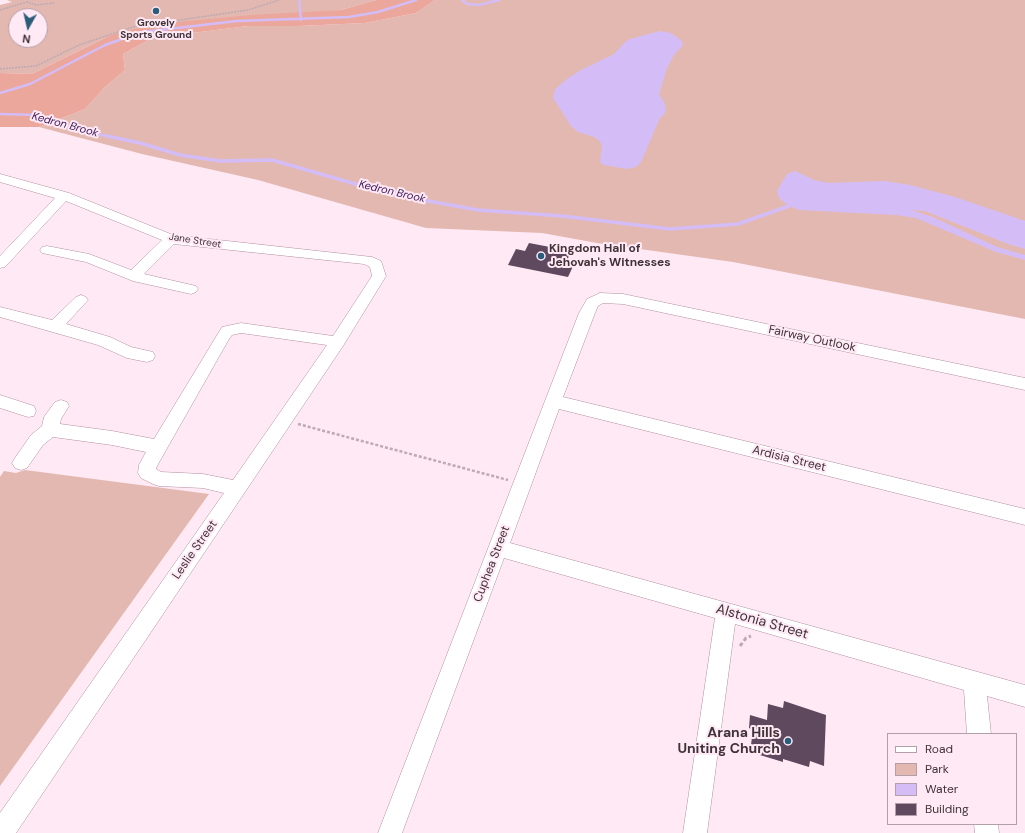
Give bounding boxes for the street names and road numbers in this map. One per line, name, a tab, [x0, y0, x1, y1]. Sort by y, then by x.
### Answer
street label: Jane Street	[168, 231, 222, 251]
street label: Fairway Outlook	[767, 323, 857, 355]
street label: Ardisia Street	[751, 443, 827, 475]
street label: Leslie Street	[169, 518, 221, 582]
street label: Cuphea Street	[471, 524, 513, 604]
street label: Alstonia Street	[714, 601, 810, 643]

